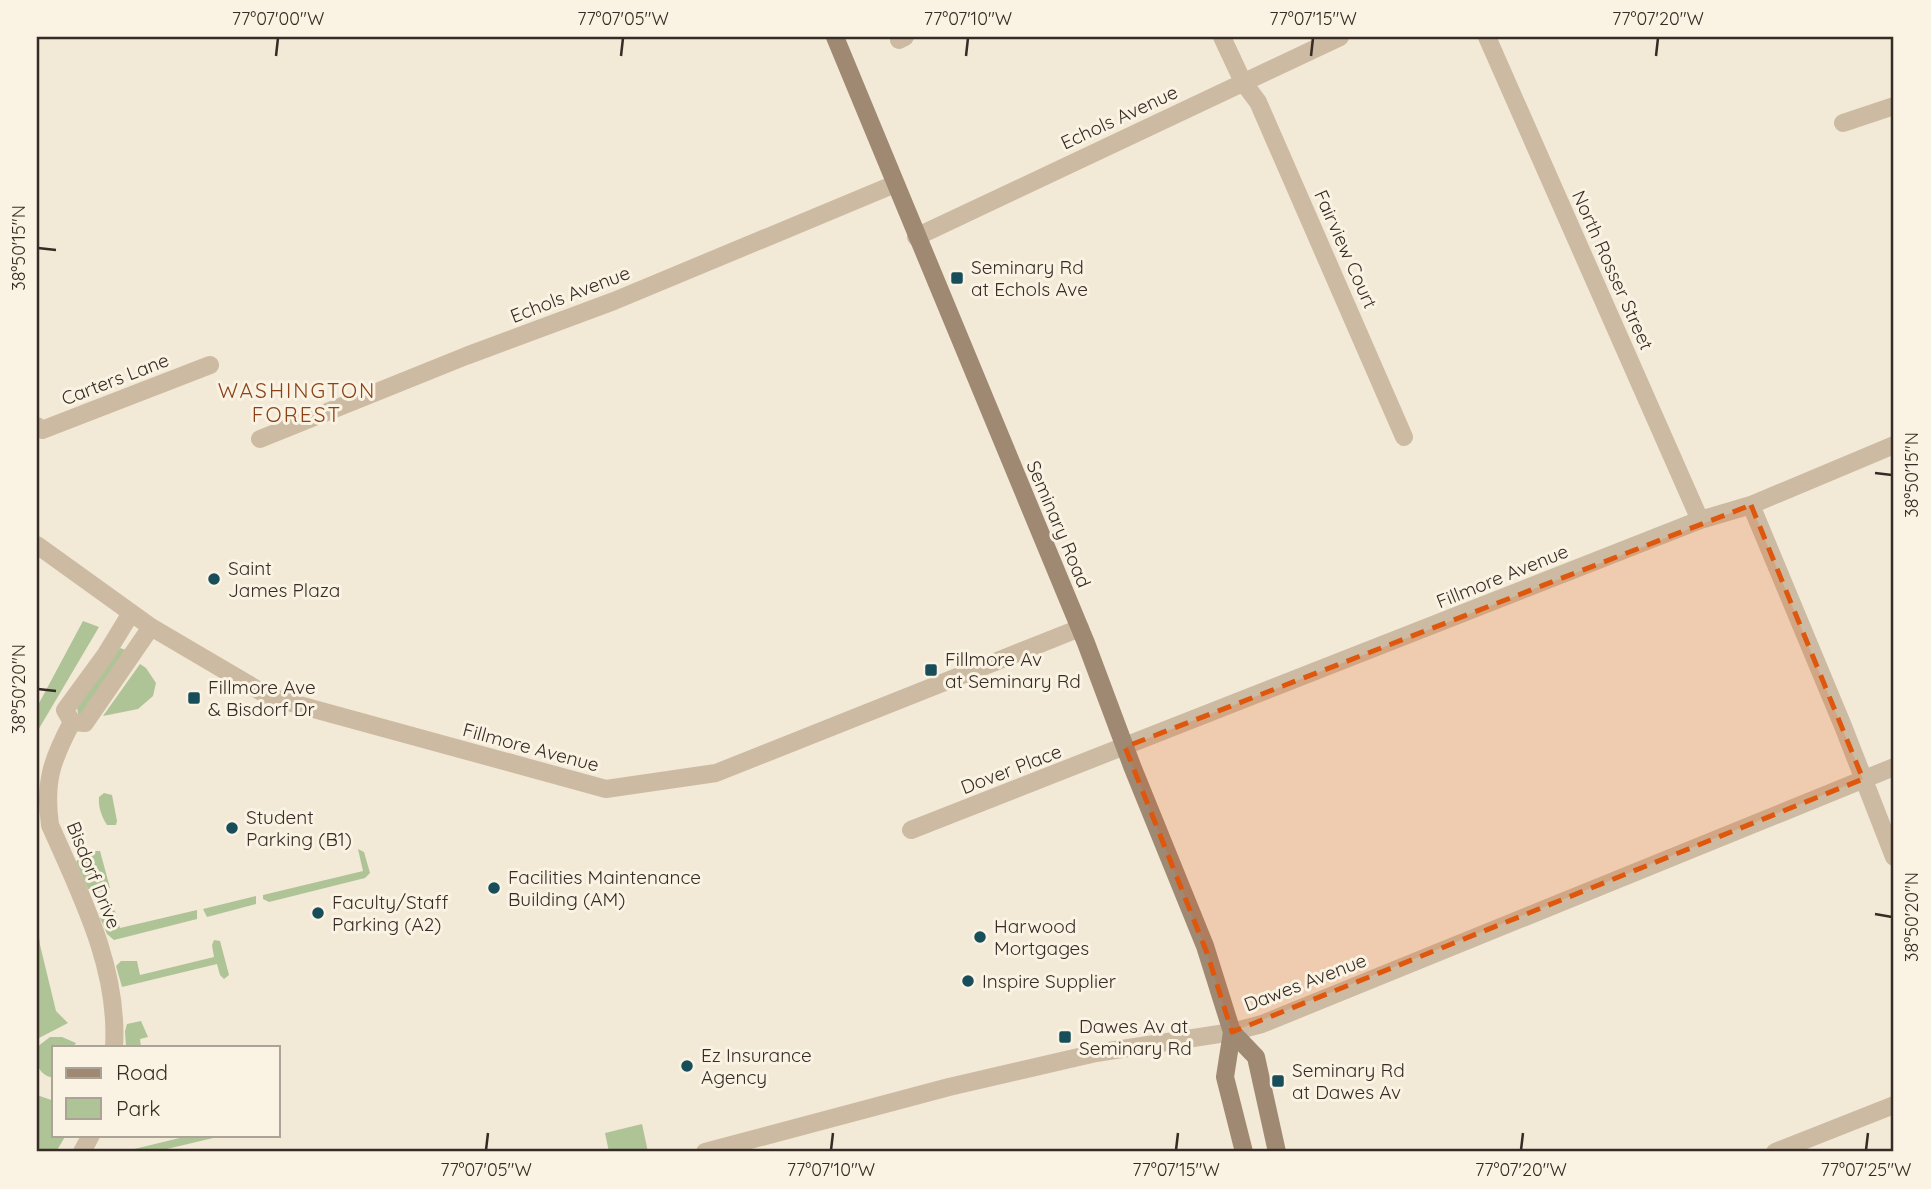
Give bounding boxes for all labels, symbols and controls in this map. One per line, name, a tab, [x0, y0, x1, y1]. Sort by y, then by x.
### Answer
text: 77°07'00"W	[232, 7, 324, 30]
text: 77°07'05"W	[577, 7, 669, 30]
text: 77°07'10"W	[924, 7, 1012, 30]
text: 77°07'15"W	[1269, 7, 1357, 30]
text: 77°07'20"W	[1612, 7, 1704, 30]
street label: Echols Avenue	[1057, 79, 1181, 155]
street label: Fairview Court	[1309, 186, 1383, 312]
street label: North Rosser Street	[1567, 186, 1659, 354]
text: 38°50'15"N	[7, 205, 30, 291]
place label: Seminary Rd at Echols Ave	[971, 255, 1088, 301]
street label: Echols Avenue	[507, 260, 633, 328]
marker: Seminary Rd at Echols Ave	[949, 270, 965, 286]
street label: Carters Lane	[58, 348, 172, 410]
district label: WASHINGTON FOREST	[218, 377, 376, 427]
text: 38°50'15"N	[1900, 432, 1923, 518]
street label: Seminary Road	[1021, 457, 1097, 591]
street label: Fillmore Avenue	[1433, 539, 1571, 613]
place label: Saint James Plaza	[228, 556, 340, 602]
marker: Saint James Plaza	[206, 571, 222, 587]
text: 38°50'20"N	[7, 644, 30, 734]
place label: Fillmore Av at Seminary Rd	[945, 647, 1081, 693]
marker: Fillmore Av at Seminary Rd	[923, 662, 939, 678]
place label: Fillmore Ave & Bisdorf Dr	[208, 675, 316, 721]
marker: Fillmore Ave & Bisdorf Dr	[186, 690, 202, 706]
street label: Fillmore Avenue	[460, 717, 602, 777]
street label: Dover Place	[957, 739, 1065, 799]
place label: Student Parking (B1)	[246, 805, 352, 851]
street label: Bisdorf Drive	[62, 818, 126, 932]
marker: Student Parking (B1)	[224, 820, 240, 836]
place label: Facilities Maintenance Building (AM)	[508, 865, 701, 911]
text: 38°50'20"N	[1900, 872, 1923, 962]
marker: Facilities Maintenance Building (AM)	[486, 880, 502, 896]
place label: Faculty/Staff Parking (A2)	[332, 890, 449, 936]
marker: Faculty/Staff Parking (A2)	[310, 905, 326, 921]
place label: Harwood Mortgages	[994, 914, 1089, 960]
marker: Harwood Mortgages	[972, 929, 988, 945]
street label: Dawes Avenue	[1240, 948, 1370, 1016]
place label: Inspire Supplier	[982, 969, 1117, 993]
marker: Inspire Supplier	[960, 973, 976, 989]
place label: Dawes Av at Seminary Rd	[1079, 1014, 1192, 1060]
marker: Dawes Av at Seminary Rd	[1057, 1029, 1073, 1045]
place label: Ez Insurance Agency	[701, 1043, 812, 1089]
legend	[52, 1046, 280, 1136]
marker: Ez Insurance Agency	[679, 1058, 695, 1074]
place label: Seminary Rd at Dawes Av	[1292, 1058, 1405, 1104]
text: Road	[116, 1059, 168, 1085]
marker: Seminary Rd at Dawes Av	[1270, 1073, 1286, 1089]
text: Park	[116, 1095, 160, 1121]
text: 77°07'05"W	[440, 1158, 532, 1181]
text: 77°07'10"W	[787, 1158, 875, 1181]
text: 77°07'15"W	[1132, 1158, 1220, 1181]
text: 77°07'20"W	[1475, 1158, 1567, 1181]
text: 77°07'25"W	[1821, 1158, 1911, 1181]

